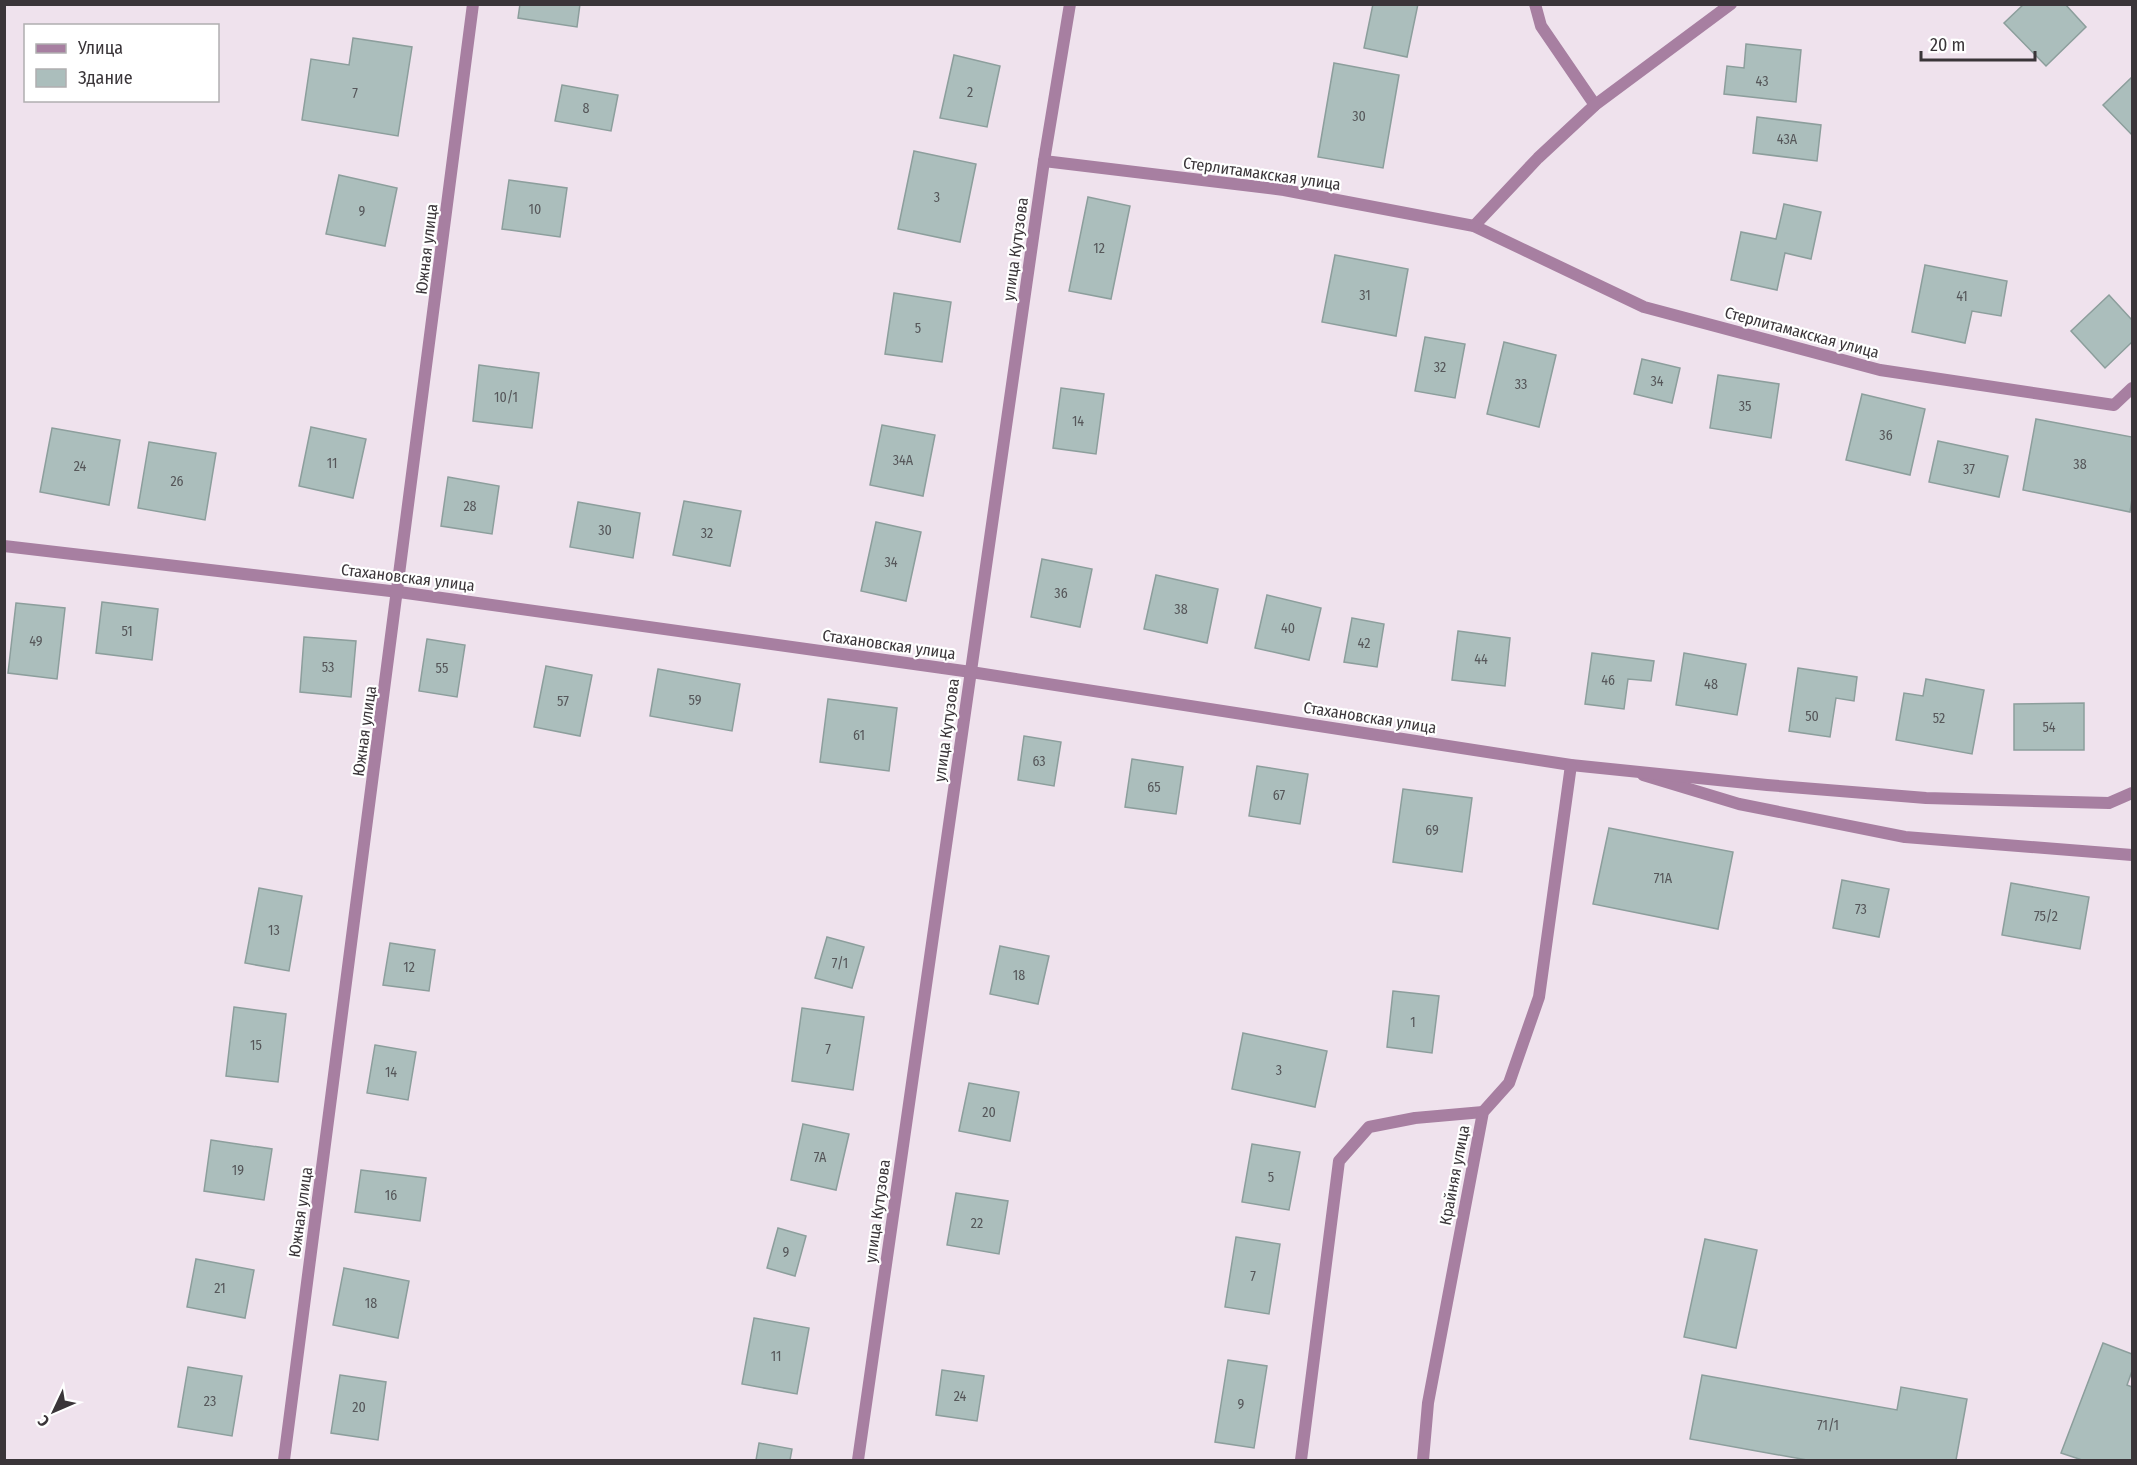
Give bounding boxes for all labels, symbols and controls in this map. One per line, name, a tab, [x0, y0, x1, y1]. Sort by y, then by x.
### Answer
legend	[24, 24, 219, 102]
scale bar	[1921, 24, 2035, 62]
text: 20 m	[1930, 34, 1965, 56]
text: Улица	[77, 37, 123, 59]
text: Здание	[78, 67, 133, 89]
house number: 43	[1756, 73, 1768, 90]
house number: 2	[967, 84, 973, 101]
house number: 7	[352, 85, 358, 102]
house number: 8	[583, 100, 590, 117]
house number: 30	[1352, 108, 1366, 125]
house number: 43А	[1777, 131, 1798, 148]
street label: Стерлитамакская улица	[1182, 153, 1342, 194]
house number: 3	[934, 189, 940, 206]
street label: улица Кутузова	[999, 196, 1032, 302]
house number: 10	[529, 201, 541, 218]
street label: Южная улица	[412, 202, 442, 296]
house number: 9	[359, 203, 366, 220]
house number: 12	[1093, 240, 1105, 257]
house number: 31	[1359, 287, 1371, 304]
house number: 41	[1956, 288, 1968, 305]
street label: Стерлитамакская улица	[1723, 303, 1881, 362]
house number: 5	[915, 320, 921, 337]
house number: 32	[1434, 359, 1446, 376]
house number: 34	[1650, 373, 1664, 390]
house number: 33	[1515, 376, 1527, 393]
house number: 10/1	[494, 389, 518, 406]
house number: 35	[1739, 398, 1751, 415]
house number: 14	[1072, 413, 1084, 430]
house number: 36	[1879, 427, 1893, 444]
house number: 34А	[893, 452, 914, 469]
house number: 11	[327, 455, 337, 472]
house number: 38	[2073, 456, 2087, 473]
house number: 24	[74, 458, 87, 475]
house number: 37	[1963, 461, 1975, 478]
house number: 26	[170, 473, 184, 490]
house number: 28	[463, 498, 477, 515]
house number: 30	[598, 522, 612, 539]
house number: 32	[701, 525, 713, 542]
house number: 34	[884, 554, 898, 571]
street label: Стахановская улица	[340, 560, 476, 595]
house number: 36	[1054, 585, 1068, 602]
house number: 38	[1174, 601, 1188, 618]
house number: 40	[1281, 620, 1295, 637]
house number: 51	[121, 623, 133, 640]
street label: Стахановская улица	[821, 626, 957, 663]
house number: 49	[29, 633, 43, 650]
house number: 42	[1358, 635, 1370, 652]
house number: 44	[1474, 651, 1488, 668]
house number: 53	[322, 659, 334, 676]
house number: 55	[436, 660, 448, 677]
house number: 46	[1601, 672, 1615, 689]
house number: 48	[1704, 676, 1718, 693]
street label: улица Кутузова	[930, 677, 963, 783]
street label: Южная улица	[349, 684, 380, 778]
house number: 59	[688, 692, 702, 709]
house number: 57	[557, 693, 569, 710]
street label: Стахановская улица	[1302, 698, 1438, 737]
house number: 50	[1805, 708, 1819, 725]
house number: 52	[1933, 710, 1945, 727]
house number: 54	[2042, 719, 2056, 736]
house number: 61	[853, 727, 865, 744]
house number: 63	[1032, 753, 1046, 770]
house number: 65	[1147, 779, 1161, 796]
house number: 67	[1273, 787, 1285, 804]
house number: 69	[1425, 822, 1439, 839]
house number: 71А	[1654, 870, 1673, 887]
house number: 73	[1855, 901, 1867, 918]
house number: 75/2	[2034, 908, 2058, 925]
house number: 13	[268, 922, 280, 939]
house number: 7/1	[832, 955, 848, 972]
house number: 12	[403, 959, 415, 976]
house number: 18	[1013, 967, 1025, 984]
house number: 1	[1410, 1014, 1416, 1031]
house number: 15	[250, 1037, 262, 1054]
house number: 7	[825, 1041, 831, 1058]
house number: 3	[1276, 1062, 1282, 1079]
house number: 14	[385, 1064, 397, 1081]
house number: 20	[982, 1104, 996, 1121]
street label: Крайняя улица	[1435, 1123, 1474, 1227]
house number: 7А	[814, 1149, 827, 1166]
street label: улица Кутузова	[861, 1158, 894, 1264]
house number: 19	[232, 1162, 244, 1179]
street label: Южная улица	[285, 1165, 316, 1259]
house number: 5	[1268, 1169, 1274, 1186]
house number: 16	[385, 1187, 397, 1204]
house number: 22	[971, 1215, 983, 1232]
house number: 9	[783, 1244, 790, 1261]
house number: 7	[1250, 1268, 1256, 1285]
house number: 21	[214, 1280, 226, 1297]
house number: 18	[365, 1295, 377, 1312]
house number: 11	[771, 1348, 781, 1365]
north arrow	[24, 1381, 84, 1441]
house number: 24	[954, 1388, 967, 1405]
house number: 23	[204, 1393, 216, 1410]
house number: 9	[1238, 1396, 1245, 1413]
house number: 20	[352, 1399, 366, 1416]
text: С	[33, 1411, 53, 1431]
house number: 71/1	[1817, 1417, 1839, 1434]

